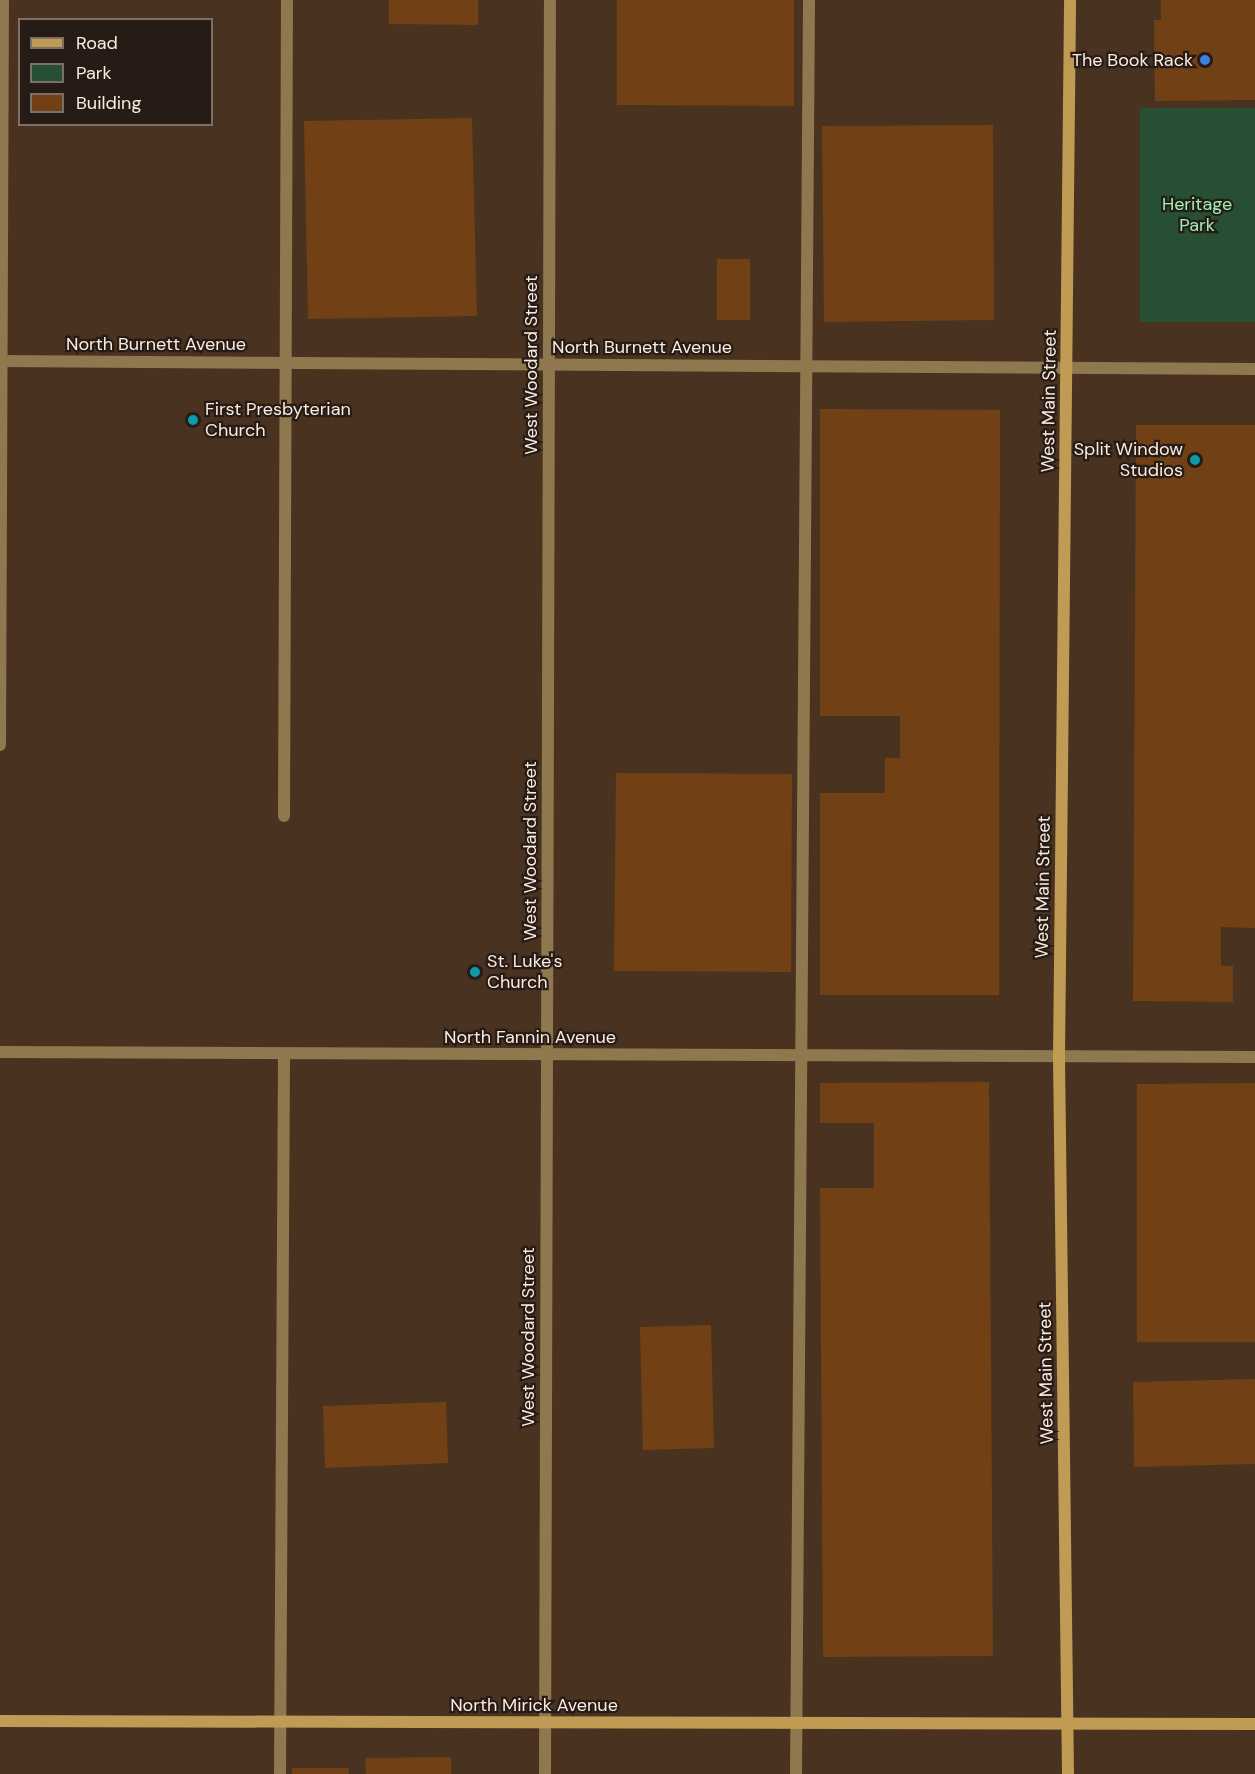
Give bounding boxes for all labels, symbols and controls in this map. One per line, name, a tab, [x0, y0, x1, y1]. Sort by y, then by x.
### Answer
legend	[18, 18, 213, 126]
text: Road	[76, 31, 118, 55]
place label: The Book Rack	[1072, 49, 1193, 71]
marker: The Book Rack	[1198, 53, 1212, 67]
text: Park	[76, 61, 112, 85]
text: Building	[76, 91, 141, 115]
park label: Heritage Park	[1162, 194, 1232, 236]
street label: West Woodard Street	[520, 275, 542, 455]
street label: West Main Street	[1037, 330, 1061, 472]
street label: North Burnett Avenue	[66, 333, 246, 355]
street label: North Burnett Avenue	[552, 336, 732, 358]
place label: First Presbyterian Church	[205, 399, 351, 442]
marker: First Presbyterian Church	[186, 413, 200, 427]
place label: Split Window Studios	[1074, 439, 1183, 482]
marker: Split Window Studios	[1188, 453, 1202, 467]
street label: West Woodard Street	[519, 761, 541, 941]
street label: West Main Street	[1031, 816, 1055, 958]
place label: St. Luke's Church	[487, 951, 562, 994]
marker: St. Luke's Church	[468, 965, 482, 979]
street label: North Fannin Avenue	[444, 1026, 616, 1048]
street label: West Woodard Street	[517, 1247, 539, 1427]
street label: West Main Street	[1034, 1302, 1058, 1444]
street label: North Mirick Avenue	[450, 1694, 618, 1716]

